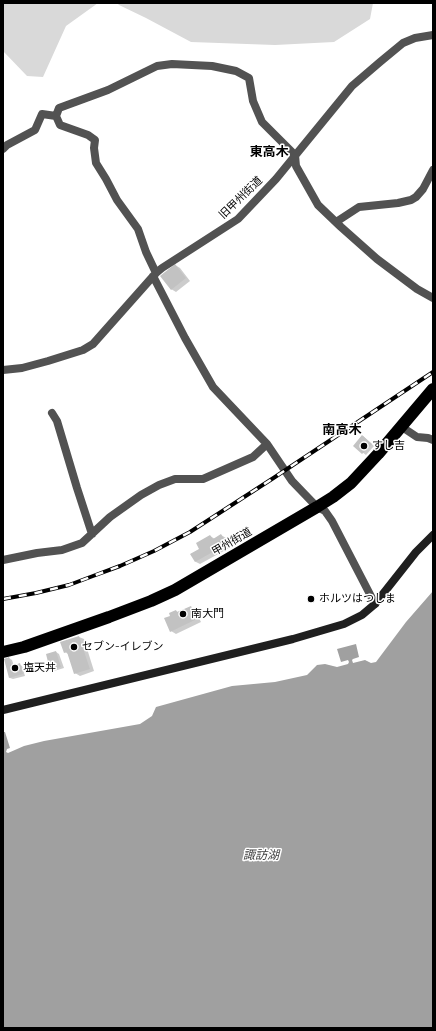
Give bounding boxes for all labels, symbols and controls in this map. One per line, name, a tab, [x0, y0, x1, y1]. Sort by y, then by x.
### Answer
district label: 東高木	[250, 144, 288, 160]
street label: 旧甲州街道	[217, 174, 265, 222]
district label: 南高木	[323, 422, 361, 438]
place label: すし吉	[372, 439, 405, 453]
marker: すし吉	[359, 441, 369, 451]
street label: 甲州街道	[210, 525, 254, 559]
place label: ホルツはつしま	[319, 592, 396, 606]
marker: ホルツはつしま	[306, 594, 316, 604]
place label: 南大門	[191, 607, 224, 621]
marker: 南大門	[178, 609, 188, 619]
place label: セブン-イレブン	[82, 640, 164, 654]
marker: セブン-イレブン	[69, 642, 79, 652]
place label: 塩天丼	[23, 661, 56, 675]
marker: 塩天丼	[10, 663, 20, 673]
water label: 諏訪湖	[243, 849, 279, 863]

